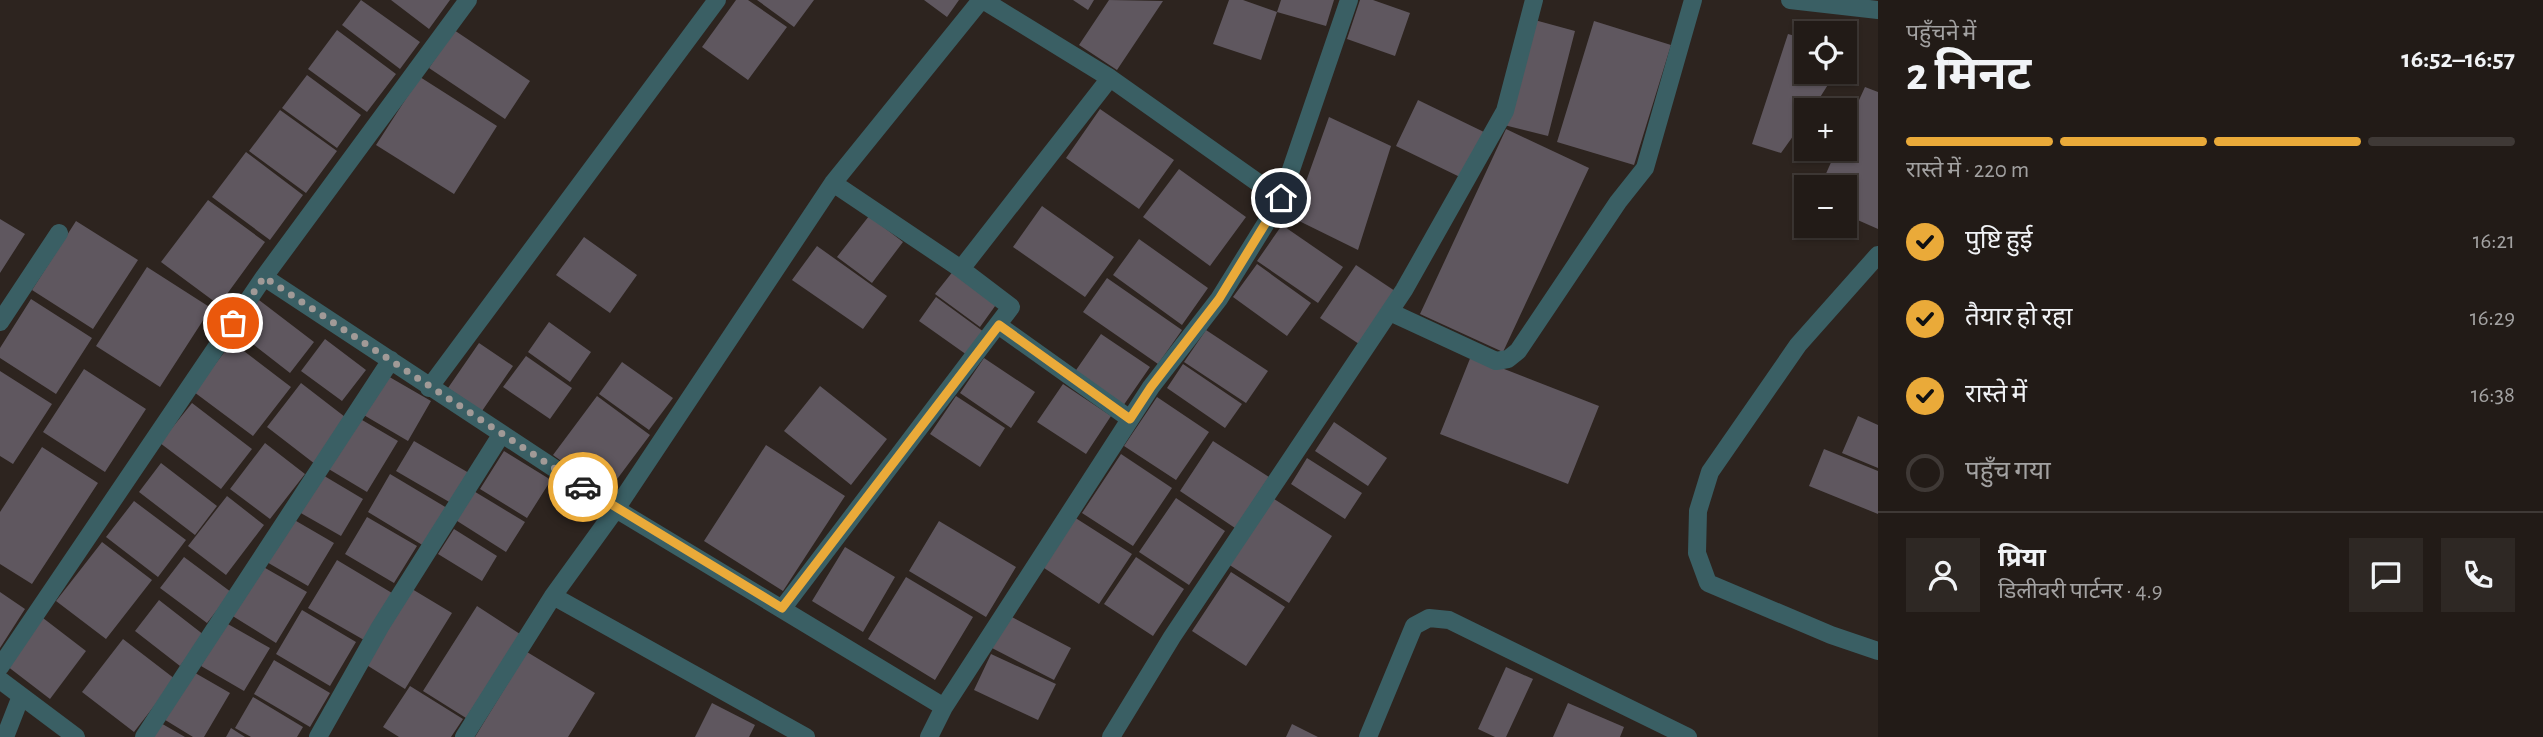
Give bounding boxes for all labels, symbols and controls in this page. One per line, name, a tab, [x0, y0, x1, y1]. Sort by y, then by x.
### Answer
map controls	[1794, 21, 1857, 238]
button: locate	[1794, 21, 1857, 84]
text: पहुँचने में	[1906, 22, 1976, 45]
text: 16:52–16:57	[2401, 46, 2515, 72]
text: 2 मिनट	[1906, 52, 2031, 98]
button: +	[1794, 98, 1857, 161]
text: रास्ते में · 220 m	[1906, 159, 2029, 182]
pin	[1251, 168, 1311, 228]
button: −	[1794, 175, 1857, 238]
icon: home	[1262, 179, 1300, 217]
icon: check	[1906, 223, 1944, 261]
text: पुष्टि हुई	[1965, 227, 2033, 253]
text: 16:21	[2473, 230, 2515, 253]
pin	[203, 293, 263, 353]
icon: check	[1906, 300, 1944, 338]
icon: bag	[214, 304, 252, 342]
text: तैयार हो रहा	[1965, 304, 2073, 330]
text: 16:29	[2470, 307, 2515, 330]
icon: check	[1906, 377, 1944, 415]
text: रास्ते में	[1965, 381, 2027, 407]
text: 16:38	[2471, 384, 2515, 407]
courier	[548, 452, 618, 522]
text: पहुँच गया	[1965, 458, 2051, 484]
icon: car	[564, 468, 602, 506]
button: person	[1906, 538, 1980, 612]
button: chat	[2349, 538, 2423, 612]
button: phone	[2441, 538, 2515, 612]
text: प्रिया	[1998, 545, 2046, 571]
text: डिलीवरी पार्टनर · 4.9	[1998, 580, 2163, 603]

